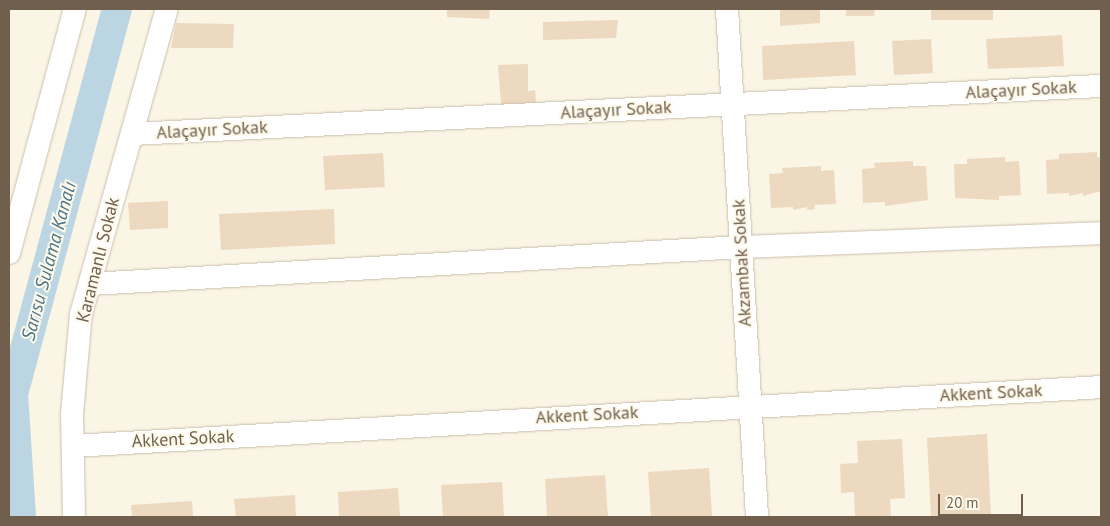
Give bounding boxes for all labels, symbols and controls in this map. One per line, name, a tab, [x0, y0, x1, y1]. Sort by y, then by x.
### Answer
street label: Alaçayır Sokak	[965, 76, 1077, 104]
street label: Alaçayır Sokak	[560, 96, 672, 124]
street label: Alaçayır Sokak	[156, 116, 268, 144]
water label: Sarısu Sulama Kanalı	[17, 179, 81, 343]
street label: Karamanlı Sokak	[72, 195, 124, 325]
street label: Akzambak Sokak	[728, 198, 756, 328]
street label: Akkent Sokak	[939, 380, 1043, 406]
street label: Akkent Sokak	[535, 402, 639, 428]
street label: Akkent Sokak	[131, 426, 235, 452]
scale bar	[940, 484, 1025, 516]
text: 20 m	[946, 493, 979, 512]

